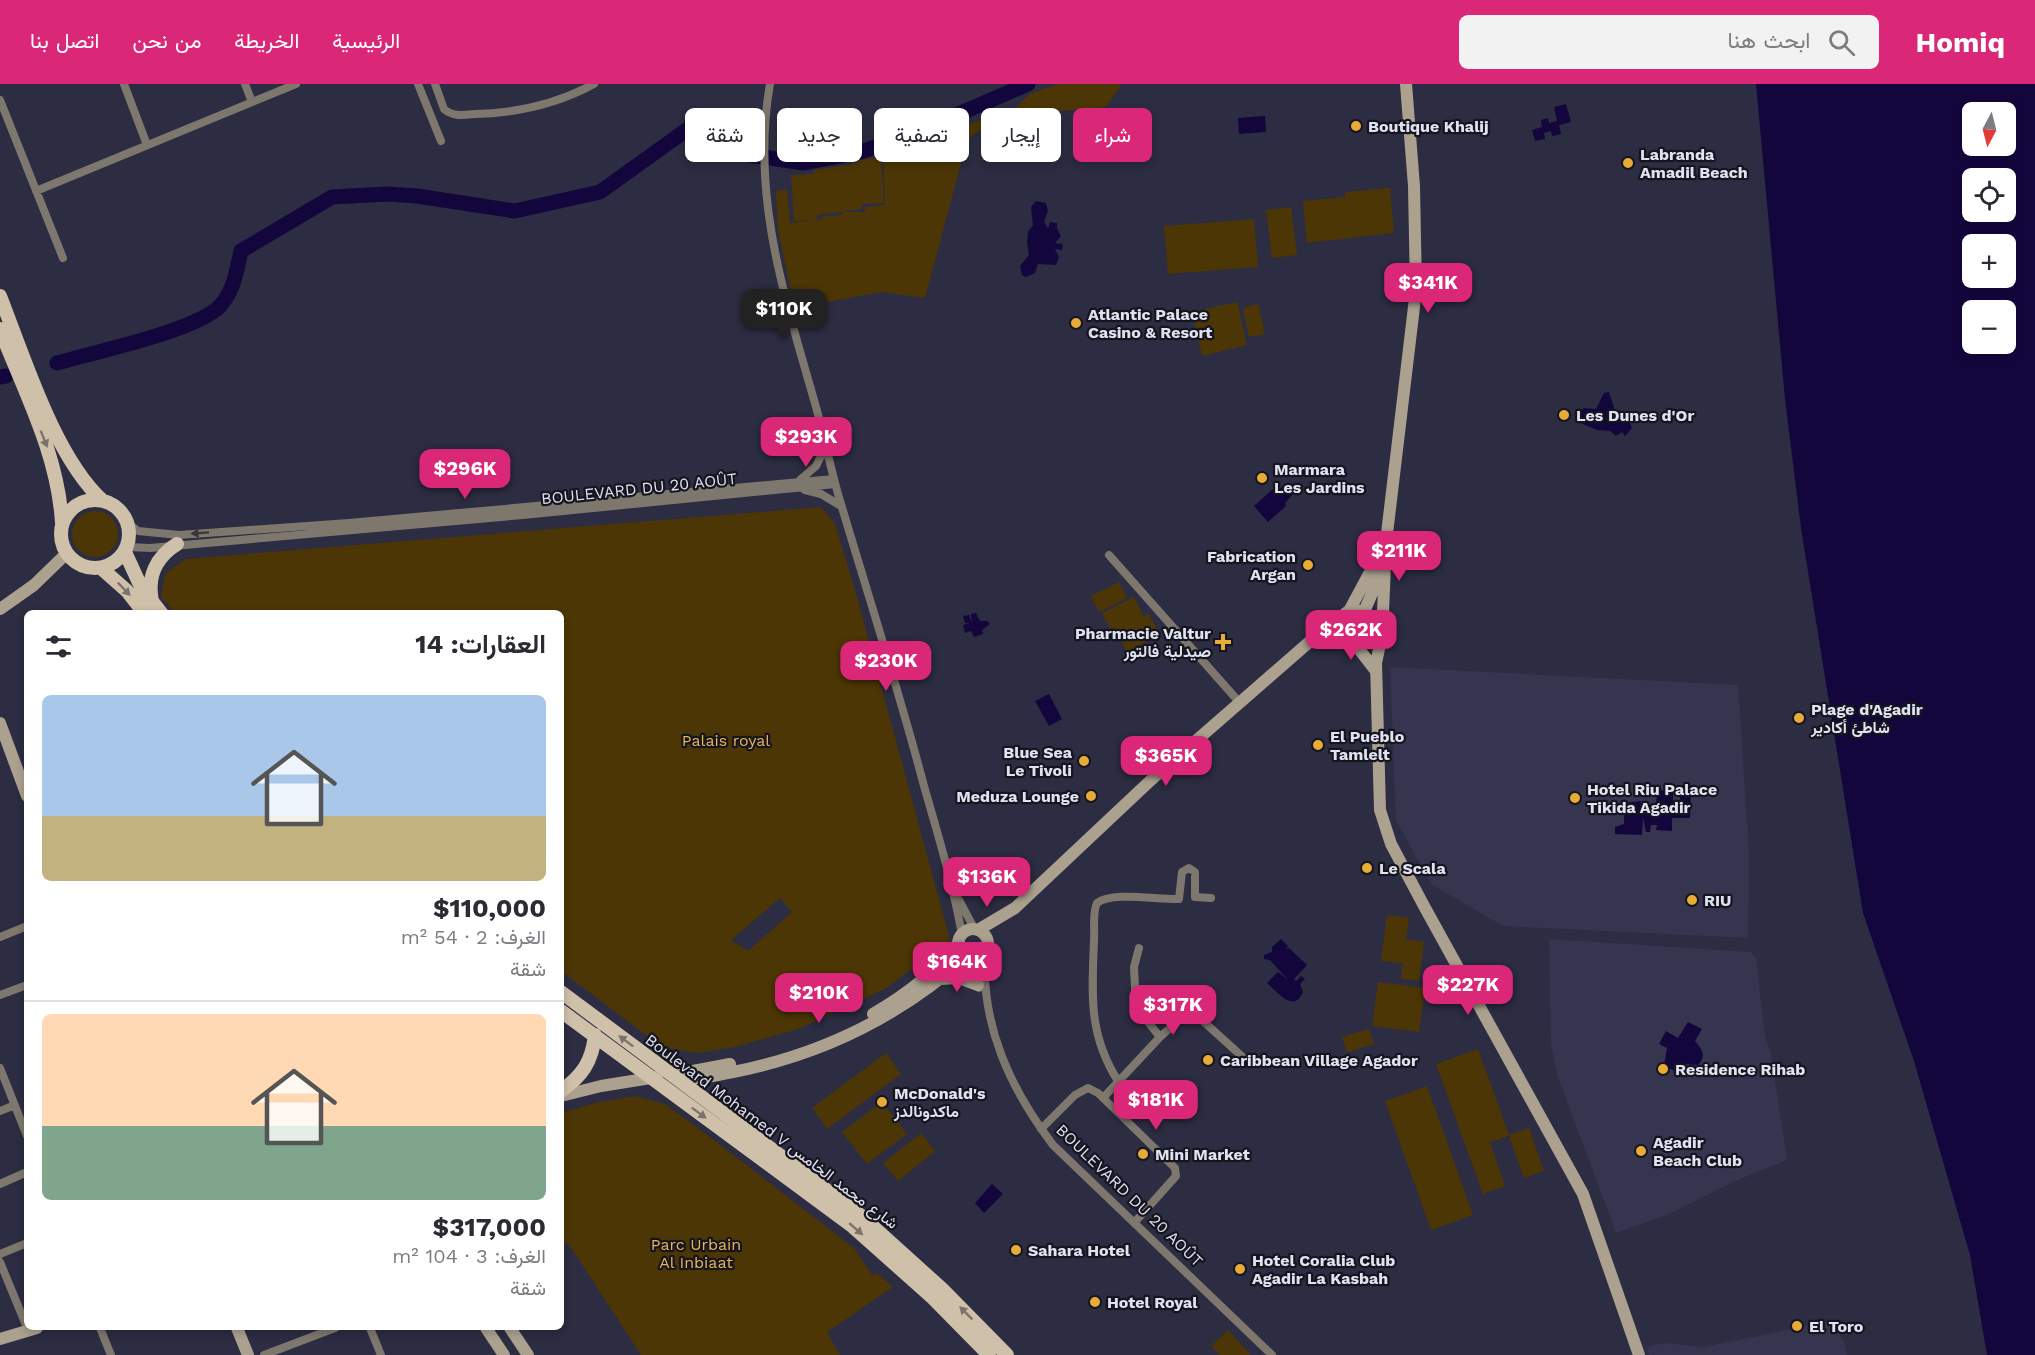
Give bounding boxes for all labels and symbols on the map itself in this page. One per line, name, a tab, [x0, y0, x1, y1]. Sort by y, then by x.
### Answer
north arrow	[1962, 102, 2016, 156]
place label: Boutique Khalij	[1368, 117, 1489, 136]
marker: Boutique Khalij	[1349, 119, 1363, 133]
place label: Labranda Amadil Beach	[1640, 145, 1748, 182]
marker: Labranda Amadil Beach	[1621, 156, 1635, 170]
pin: $341K	[1386, 263, 1470, 314]
pin: $110K	[742, 289, 826, 340]
place label: Atlantic Palace Casino & Resort	[1088, 305, 1212, 342]
marker: Atlantic Palace Casino & Resort	[1069, 316, 1083, 330]
place label: Les Dunes d'Or	[1576, 406, 1694, 425]
marker: Les Dunes d'Or	[1557, 408, 1571, 422]
pin: $293K	[764, 417, 848, 468]
one-way arrow	[40, 431, 50, 449]
pin: $296K	[423, 449, 507, 500]
place label: Marmara Les Jardins	[1274, 460, 1365, 497]
street label: BOULEVARD DU 20 AOÛT	[540, 469, 738, 508]
marker: Marmara Les Jardins	[1255, 471, 1269, 485]
one-way arrow	[190, 529, 209, 538]
pin: $211K	[1357, 531, 1441, 582]
place label: Fabrication Argan	[1207, 547, 1296, 584]
marker: Fabrication Argan	[1301, 558, 1315, 572]
one-way arrow	[117, 582, 131, 597]
pin: $262K	[1309, 610, 1393, 661]
place label: Pharmacie Valtur صيدلية فالتور	[1075, 624, 1211, 662]
marker: Pharmacie Valtur صيدلية فالتور	[1216, 635, 1230, 649]
pin: $230K	[844, 641, 928, 692]
place label: Plage d'Agadir شاطئ أكادير	[1810, 700, 1923, 738]
marker: Plage d'Agadir شاطئ أكادير	[1792, 711, 1806, 725]
place label: El Pueblo Tamlelt	[1330, 727, 1405, 764]
park label: Palais royal	[682, 731, 770, 750]
pin: $365K	[1124, 736, 1208, 787]
marker: El Pueblo Tamlelt	[1311, 738, 1325, 752]
place label: Blue Sea Le Tivoli	[1003, 743, 1073, 780]
marker: Blue Sea Le Tivoli	[1077, 754, 1091, 768]
place label: Hotel Riu Palace Tikida Agadir	[1587, 780, 1717, 817]
place label: Meduza Lounge	[956, 787, 1079, 806]
marker: Meduza Lounge	[1084, 789, 1098, 803]
marker: Hotel Riu Palace Tikida Agadir	[1568, 791, 1582, 805]
pin: $136K	[945, 857, 1029, 908]
place label: Le Scala	[1379, 859, 1446, 878]
marker: Le Scala	[1360, 861, 1374, 875]
place label: RIU	[1704, 891, 1731, 910]
marker: RIU	[1685, 893, 1699, 907]
pin: $164K	[915, 942, 999, 993]
pin: $227K	[1426, 965, 1510, 1016]
pin: $210K	[777, 973, 861, 1024]
pin: $317K	[1131, 985, 1215, 1036]
street label: Boulevard Mohamed V شارع محمد الخامس	[640, 1030, 902, 1234]
one-way arrow	[618, 1035, 633, 1047]
place label: Caribbean Village Agador	[1220, 1051, 1418, 1070]
marker: Caribbean Village Agador	[1201, 1053, 1215, 1067]
place label: Residence Rihab	[1675, 1060, 1805, 1079]
marker: Residence Rihab	[1656, 1062, 1670, 1076]
pin: $181K	[1114, 1080, 1198, 1131]
place label: McDonald's ماكدونالدز	[893, 1084, 986, 1122]
marker: McDonald's ماكدونالدز	[875, 1095, 889, 1109]
one-way arrow	[691, 1107, 707, 1119]
street label: BOULEVARD DU 20 AOÛT	[1052, 1120, 1207, 1271]
place label: Agadir Beach Club	[1653, 1133, 1742, 1170]
marker: Agadir Beach Club	[1634, 1144, 1648, 1158]
place label: Mini Market	[1155, 1145, 1250, 1164]
marker: Mini Market	[1136, 1147, 1150, 1161]
one-way arrow	[848, 1222, 863, 1235]
park label: Parc Urbain Al Inbiaat	[651, 1235, 741, 1272]
place label: Sahara Hotel	[1028, 1241, 1131, 1260]
marker: Sahara Hotel	[1009, 1243, 1023, 1257]
place label: Hotel Coralia Club Agadir La Kasbah	[1252, 1251, 1395, 1288]
marker: Hotel Coralia Club Agadir La Kasbah	[1233, 1262, 1247, 1276]
place label: Hotel Royal	[1107, 1293, 1198, 1312]
marker: Hotel Royal	[1088, 1295, 1102, 1309]
one-way arrow	[960, 1306, 974, 1320]
place label: El Toro	[1809, 1317, 1864, 1336]
marker: El Toro	[1790, 1319, 1804, 1333]

